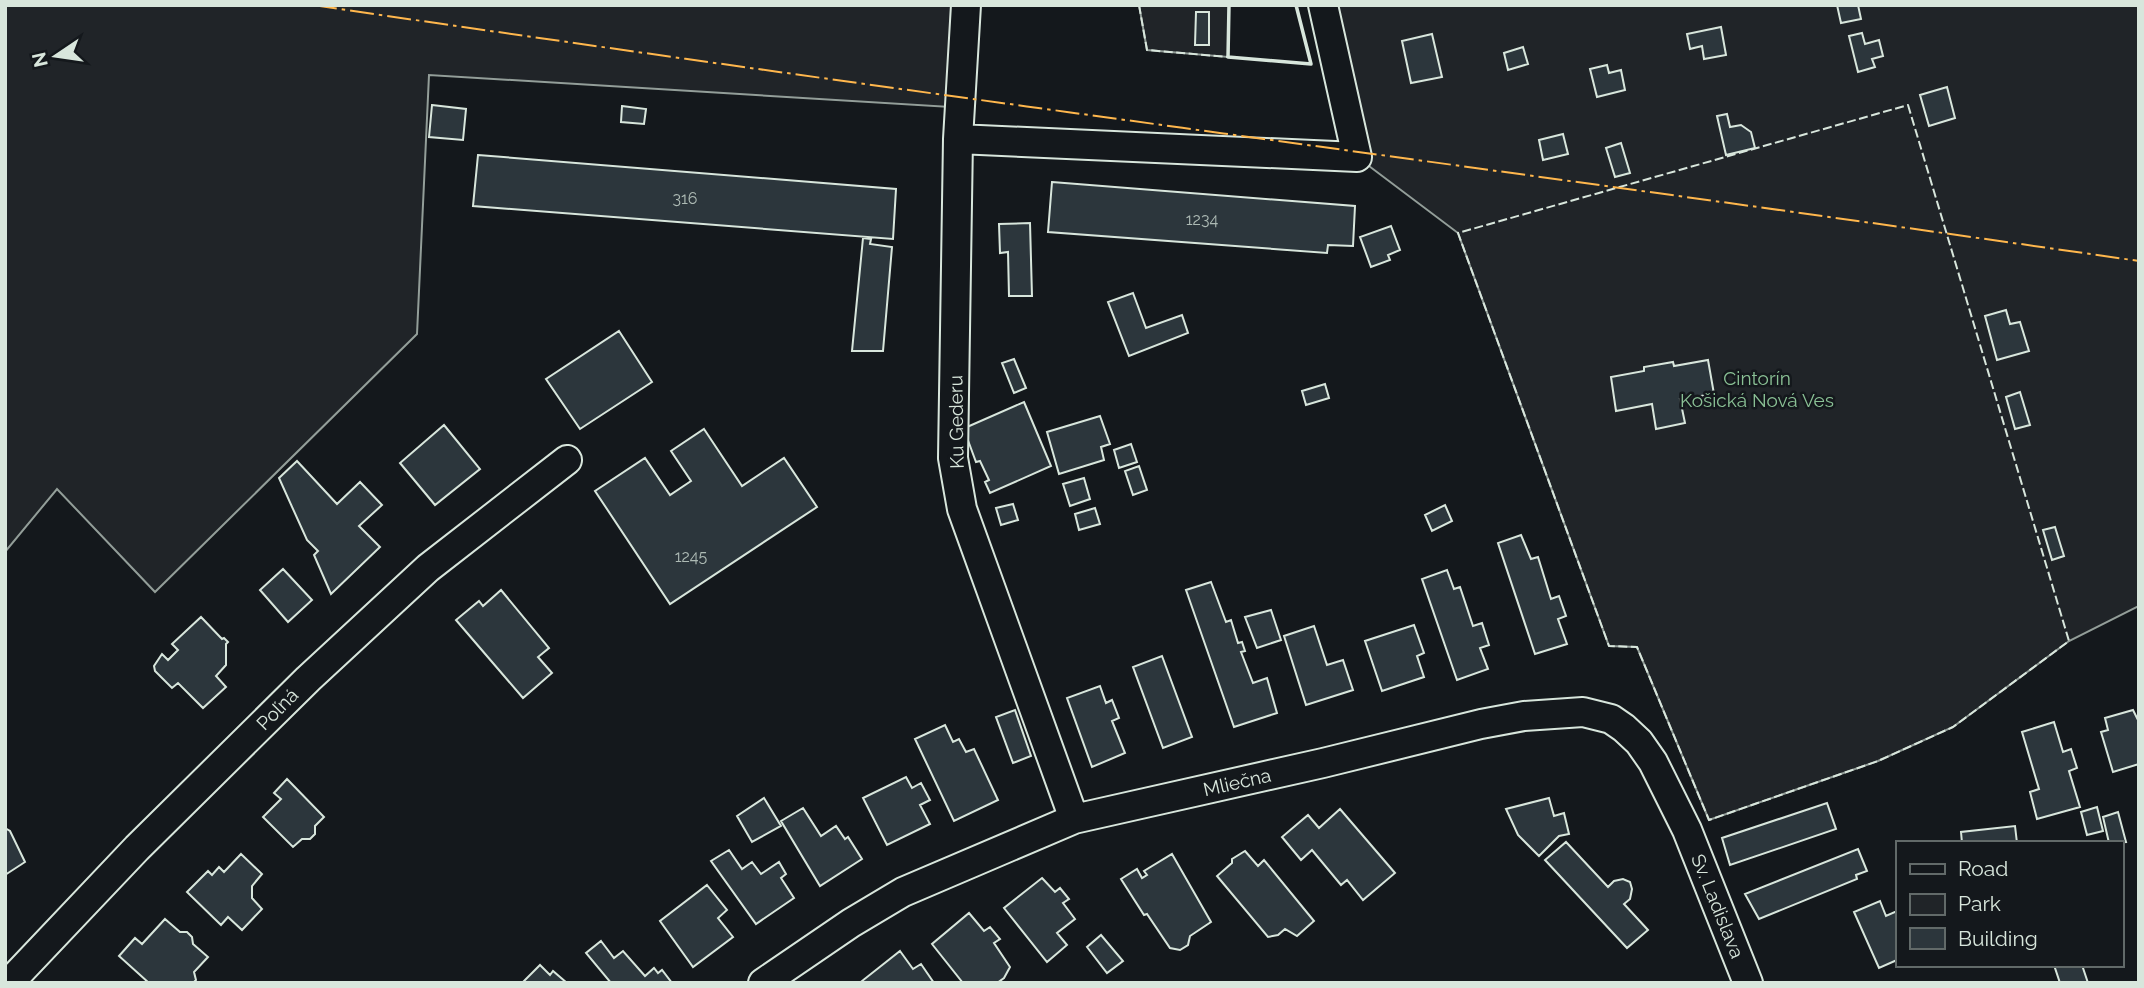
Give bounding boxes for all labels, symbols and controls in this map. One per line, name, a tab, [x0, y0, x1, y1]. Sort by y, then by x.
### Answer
north arrow	[21, 21, 91, 91]
text: N	[27, 50, 52, 69]
house number: 316	[672, 189, 698, 208]
house number: 1234	[1186, 210, 1218, 229]
park label: Cintorín Košická Nová Ves	[1680, 367, 1834, 411]
street label: Ku Gederu	[944, 375, 968, 469]
house number: 1245	[675, 547, 708, 566]
street label: Poľná	[252, 684, 302, 734]
street label: Mliečna	[1201, 764, 1273, 800]
legend	[1896, 841, 2123, 967]
street label: Sv. Ladislava	[1687, 851, 1749, 961]
text: Road	[1958, 856, 2008, 881]
text: Park	[1958, 891, 2001, 916]
text: Building	[1958, 926, 2038, 951]

